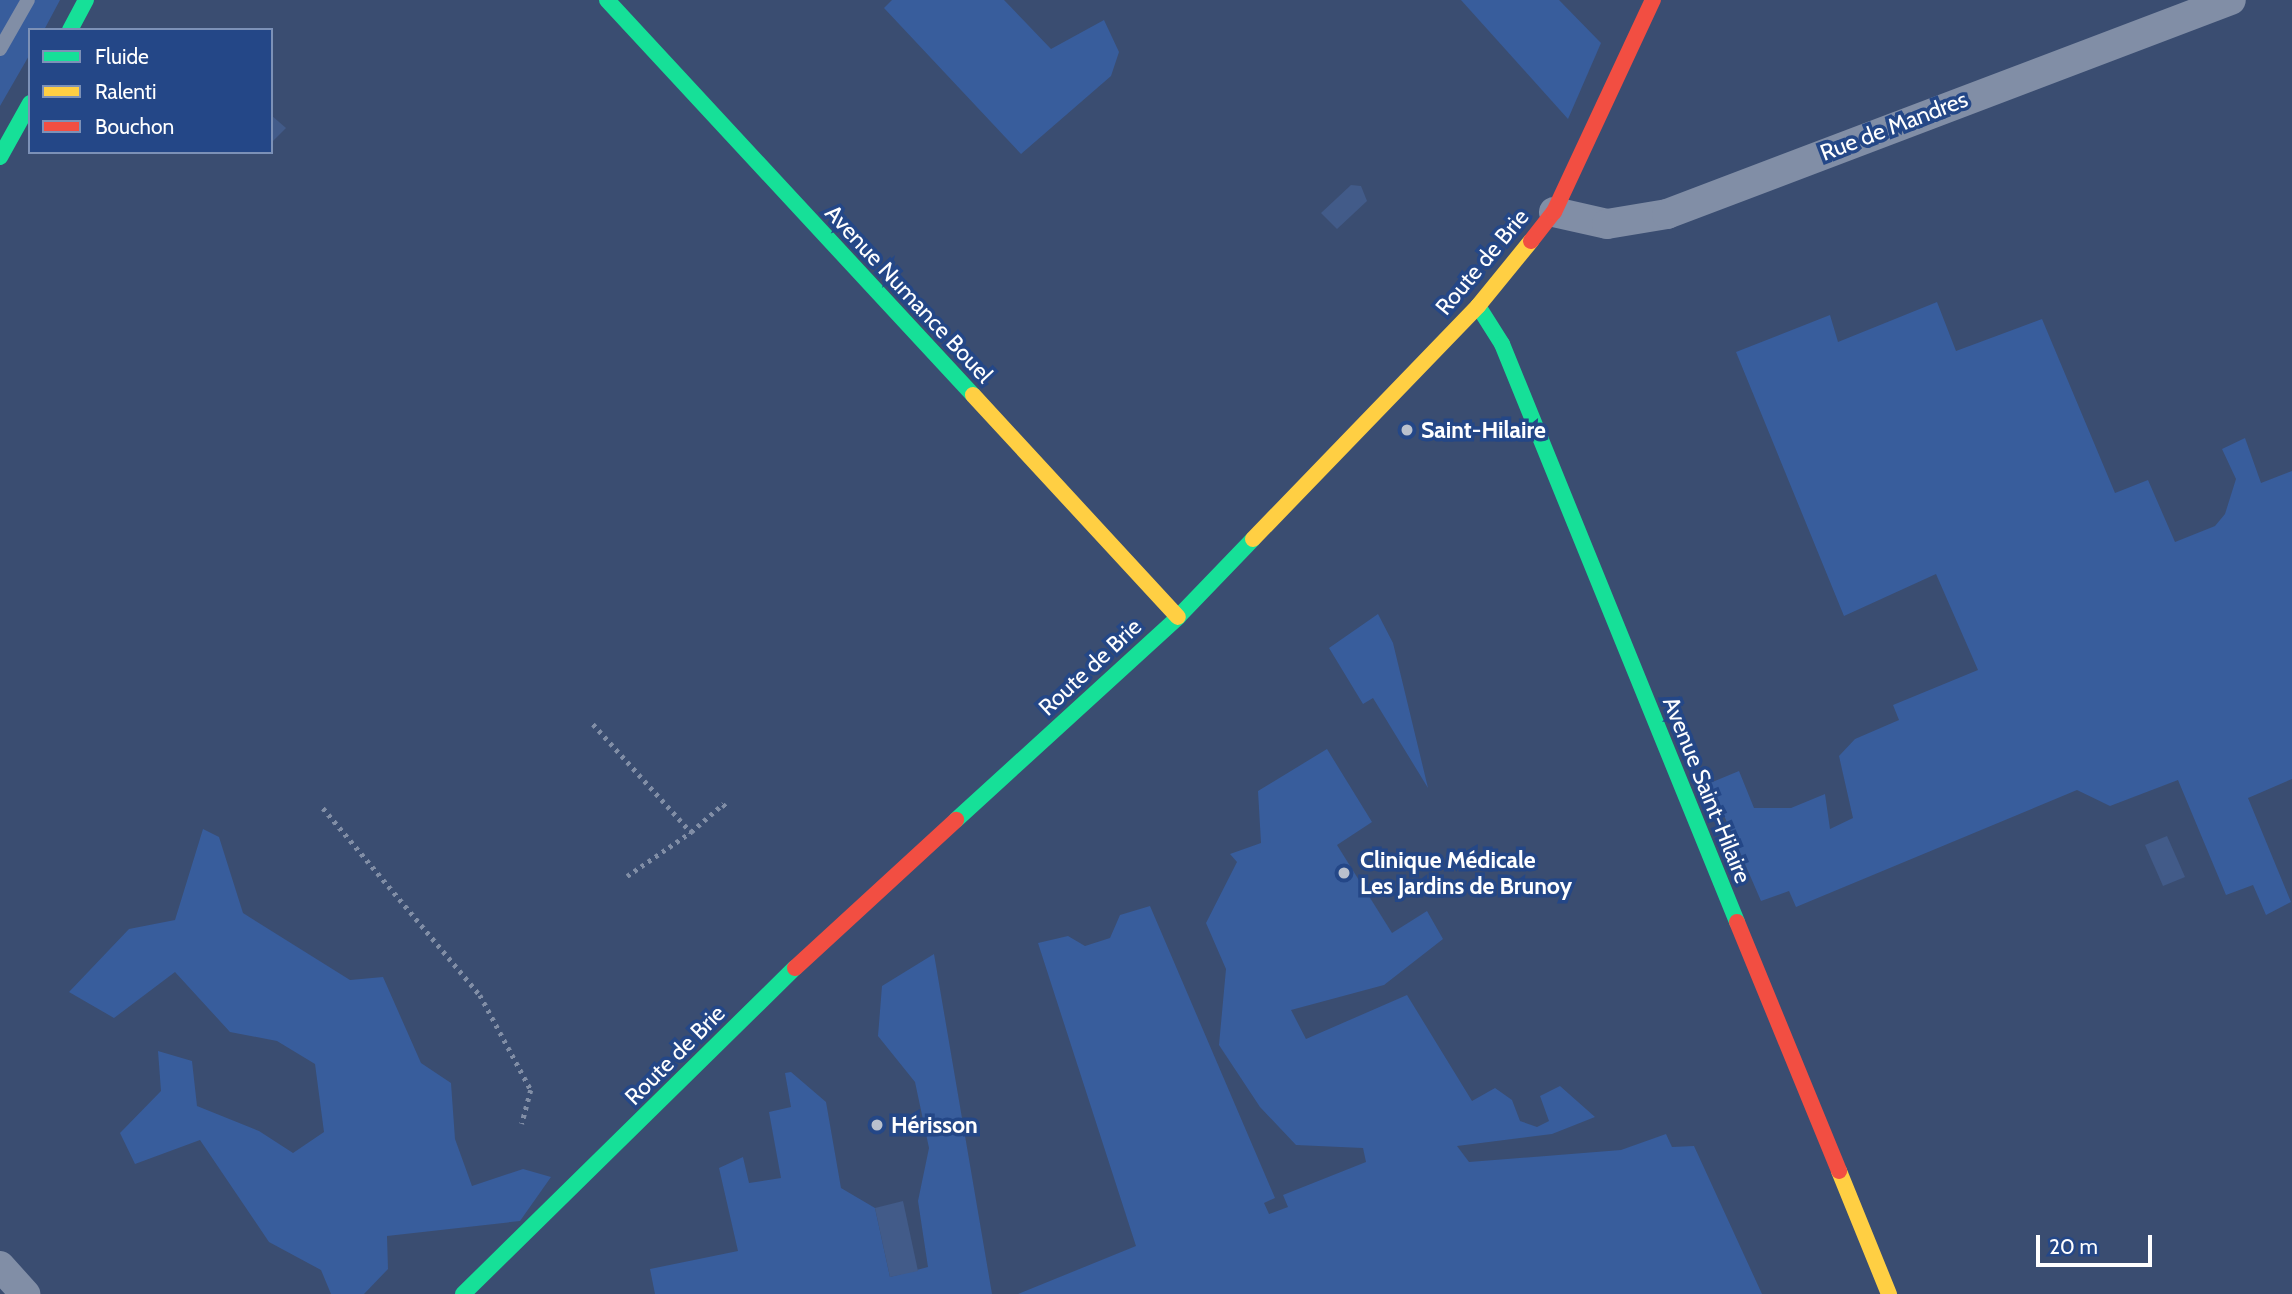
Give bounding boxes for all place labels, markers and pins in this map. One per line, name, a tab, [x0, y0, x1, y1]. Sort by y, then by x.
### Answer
place label: Saint-Hilaire	[1421, 416, 1546, 444]
marker: Saint-Hilaire	[1399, 422, 1415, 438]
place label: Clinique Médicale Les Jardins de Brunoy	[1360, 846, 1572, 900]
marker: Clinique Médicale Les Jardins de Brunoy	[1334, 863, 1354, 883]
place label: Hérisson	[891, 1111, 978, 1139]
marker: Hérisson	[869, 1117, 885, 1133]

